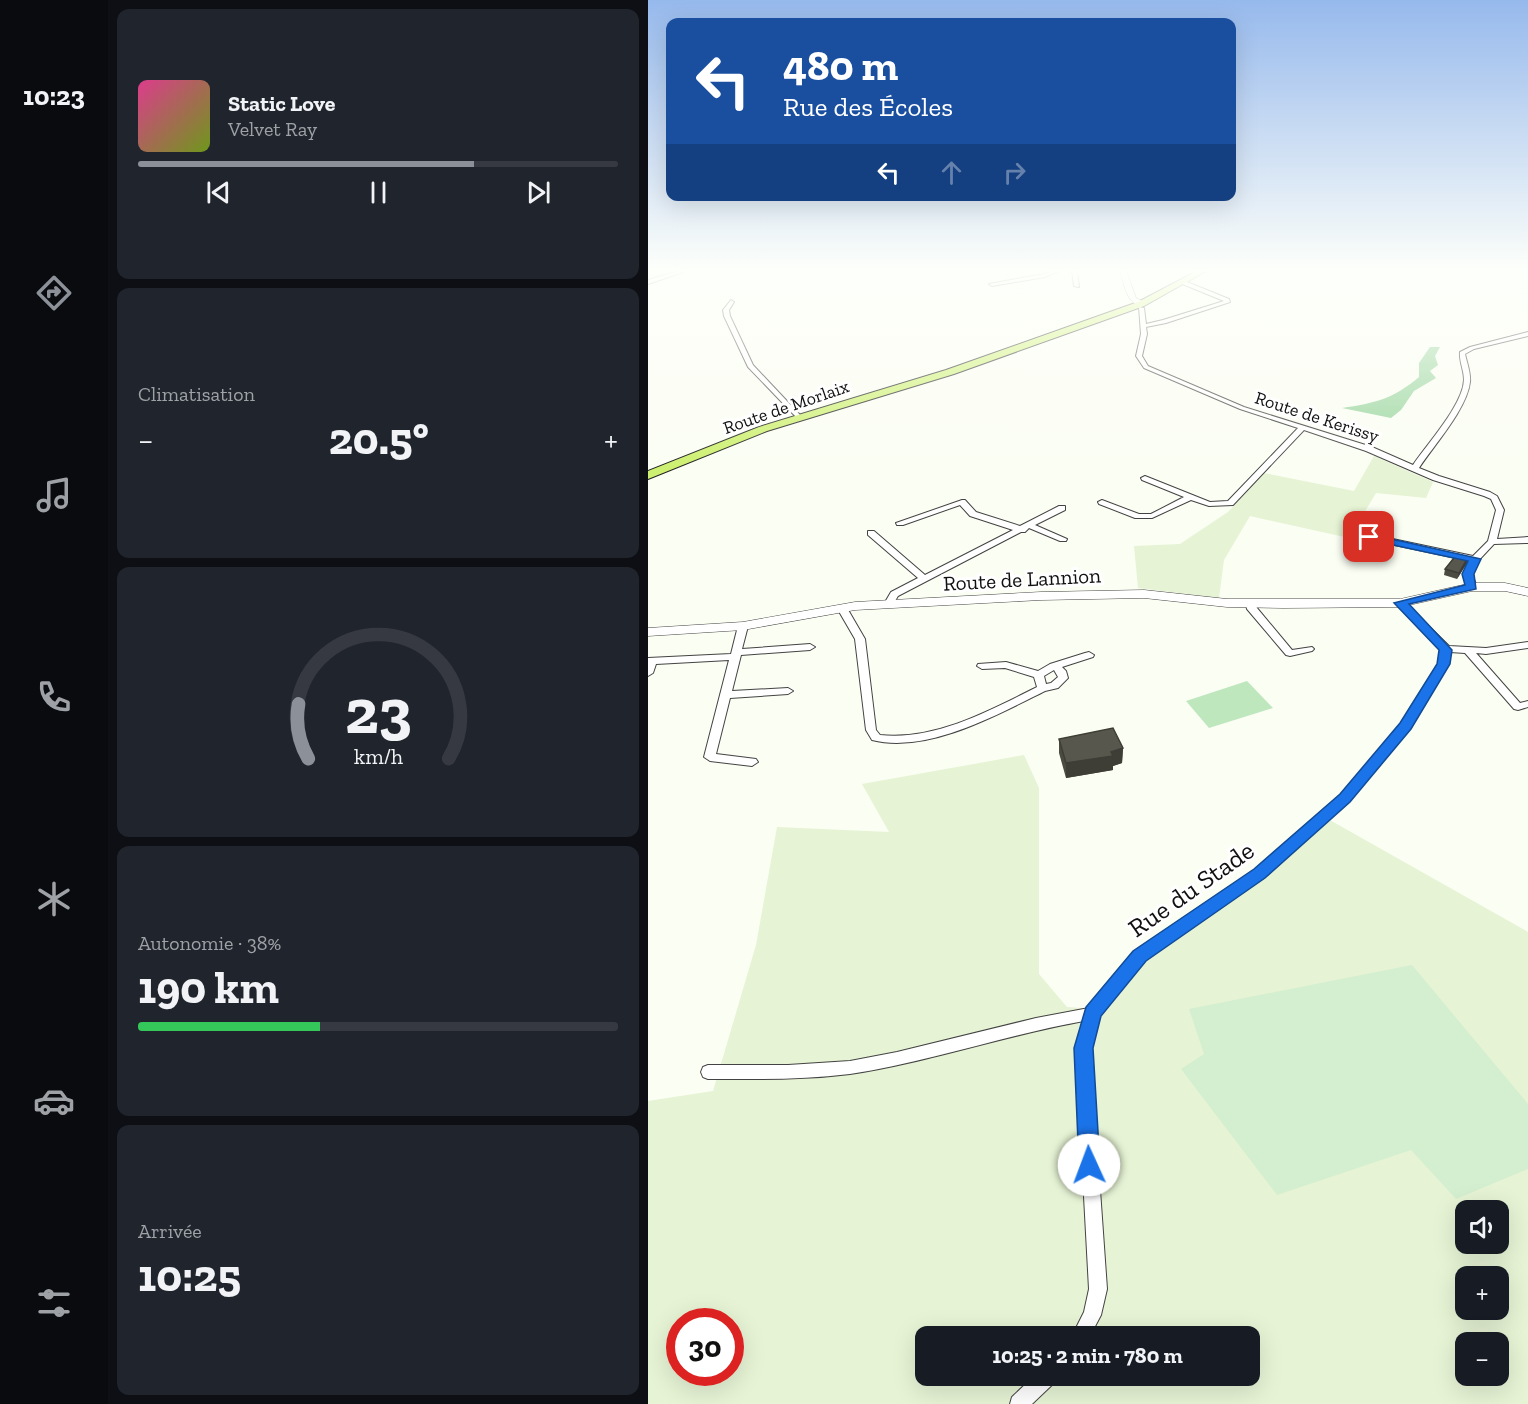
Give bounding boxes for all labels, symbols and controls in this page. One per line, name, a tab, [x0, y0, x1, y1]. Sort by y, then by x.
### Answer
text: 480 m	[783, 40, 898, 91]
icon: left	[684, 42, 762, 120]
text: 10:23	[23, 80, 85, 112]
text: Static Love	[228, 90, 335, 117]
text: Rue des Écoles	[783, 91, 953, 123]
text: Velvet Ray	[228, 117, 317, 141]
icon: left	[872, 156, 905, 189]
icon: ahead	[935, 156, 968, 189]
icon: right	[998, 156, 1031, 189]
icon: previous	[202, 176, 235, 209]
icon: pause	[362, 176, 395, 209]
icon: next	[522, 176, 555, 209]
icon: directions	[33, 272, 75, 314]
street label: Route de Morlaix	[720, 375, 852, 439]
text: Climatisation	[138, 382, 255, 406]
street label: Route de Kerissy	[1252, 387, 1383, 448]
text: 20.5°	[329, 412, 429, 466]
text: −	[138, 420, 153, 459]
text: +	[604, 420, 618, 459]
icon: music	[33, 474, 75, 516]
pin	[1343, 511, 1394, 562]
icon: arrive	[1352, 520, 1385, 553]
street label: Route de Lannion	[942, 562, 1102, 596]
text: 23	[345, 674, 411, 749]
icon: phone	[33, 676, 75, 718]
text: km/h	[354, 744, 402, 769]
street label: Rue du Stade	[1122, 834, 1260, 944]
icon: climate	[33, 878, 75, 920]
text: Autonomie · 38%	[138, 931, 281, 955]
text: 190 km	[138, 961, 279, 1015]
icon: car	[33, 1080, 75, 1122]
position arrow	[1057, 1133, 1121, 1197]
map controls	[1455, 1200, 1509, 1386]
button: sound	[1455, 1200, 1509, 1254]
text: Arrivée	[138, 1219, 202, 1243]
text: 10:25	[138, 1249, 241, 1303]
button: +	[1455, 1266, 1509, 1320]
icon: filters	[33, 1282, 75, 1324]
speed limit sign: 30	[666, 1308, 744, 1386]
button: −	[1455, 1332, 1509, 1386]
text: 10:25 · 2 min · 780 m	[992, 1342, 1183, 1369]

